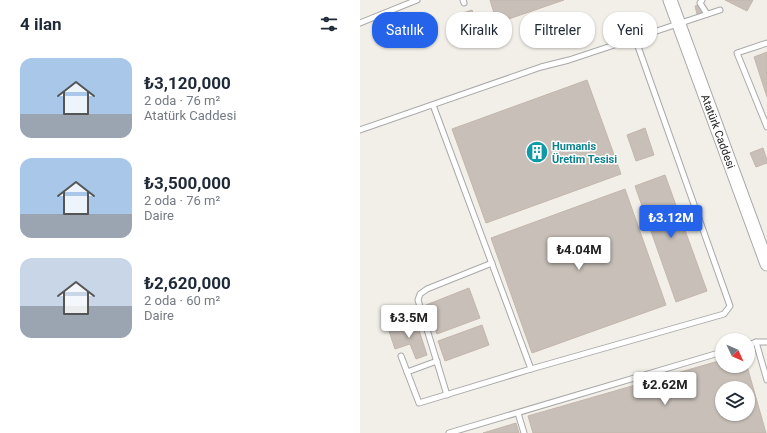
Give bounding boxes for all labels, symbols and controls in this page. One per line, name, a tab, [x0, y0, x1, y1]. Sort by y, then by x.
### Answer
chip: Satılık	[372, 12, 438, 48]
chip: Kiralık	[446, 12, 512, 48]
chip: Filtreler	[520, 12, 595, 48]
chip: Yeni	[603, 12, 657, 48]
icon: filters	[318, 13, 340, 35]
text: 4 ilan	[20, 14, 62, 34]
text: ₺3,120,000	[144, 73, 231, 93]
icon: home	[52, 74, 100, 122]
street label: Atatürk Caddesi	[699, 92, 738, 170]
text: 2 oda · 76 m²	[144, 93, 220, 108]
text: Atatürk Caddesi	[144, 108, 236, 123]
building icon: Humanis Üretim Tesisi	[524, 139, 550, 165]
place label: Humanis Üretim Tesisi	[552, 140, 617, 166]
text: ₺3,500,000	[144, 173, 231, 193]
icon: home	[52, 174, 100, 222]
text: 2 oda · 76 m²	[144, 193, 220, 208]
pin: ₺3.12M	[638, 205, 704, 239]
text: Daire	[144, 208, 174, 223]
text: ₺3.12M	[648, 210, 694, 225]
pin: ₺4.04M	[546, 237, 612, 271]
text: ₺4.04M	[556, 242, 602, 257]
text: ₺2,620,000	[144, 273, 231, 293]
icon: home	[52, 274, 100, 322]
text: 2 oda · 60 m²	[144, 293, 220, 308]
pin: ₺3.5M	[381, 305, 437, 339]
text: Daire	[144, 308, 174, 323]
text: ₺3.5M	[390, 310, 428, 325]
north arrow	[715, 333, 755, 373]
map controls	[715, 333, 755, 421]
pin: ₺2.62M	[632, 372, 698, 406]
text: ₺2.62M	[642, 377, 688, 392]
button: layers	[715, 381, 755, 421]

